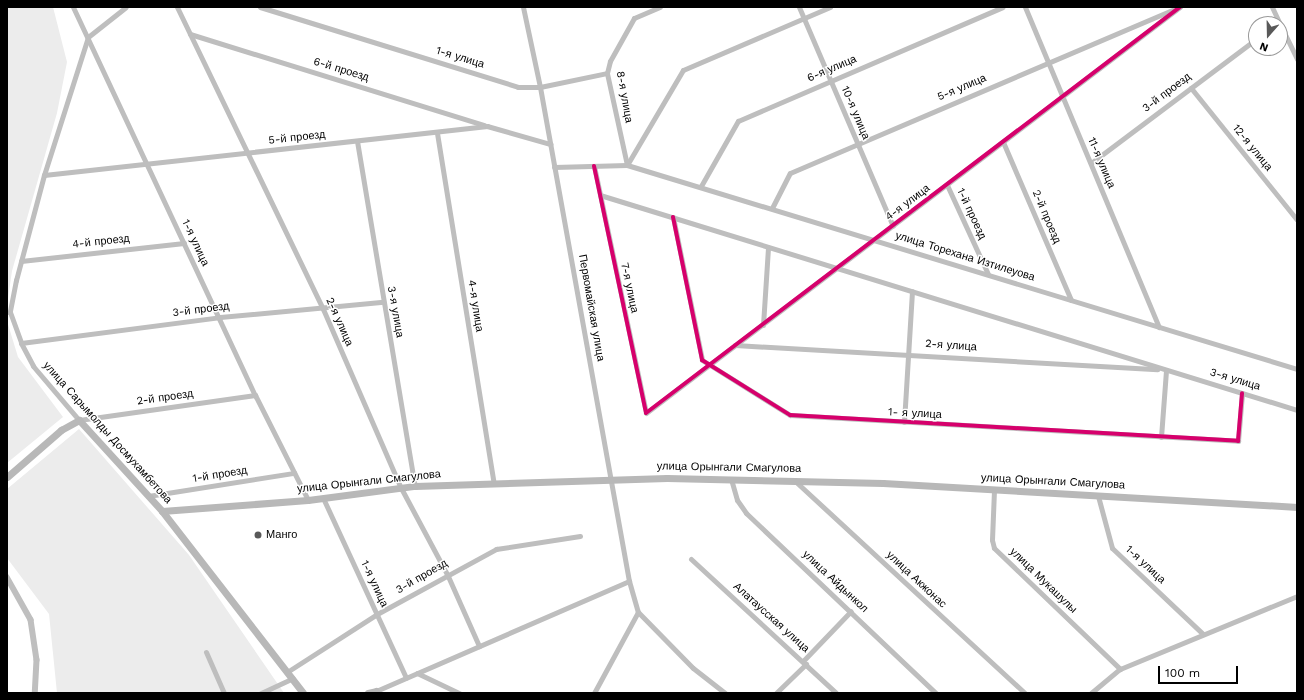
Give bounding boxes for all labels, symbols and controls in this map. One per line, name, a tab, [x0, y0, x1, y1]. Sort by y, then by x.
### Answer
north arrow	[1248, 16, 1288, 56]
text: N	[1258, 39, 1270, 54]
street label: 1-я улица	[434, 44, 486, 72]
street label: 6-я улица	[805, 53, 859, 85]
street label: 6-й проезд	[312, 55, 370, 85]
street label: 8-я улица	[613, 70, 635, 124]
street label: 3-й проезд	[1140, 71, 1194, 115]
street label: 5-я улица	[936, 72, 988, 104]
street label: 10-я улица	[838, 84, 872, 142]
street label: 12-я улица	[1229, 122, 1275, 174]
street label: 5-й проезд	[268, 128, 326, 148]
street label: 11-я улица	[1084, 136, 1118, 190]
street label: 4-я улица	[883, 182, 933, 224]
street label: 1-й проезд	[953, 186, 989, 242]
street label: 2-й проезд	[1029, 188, 1063, 246]
street label: 1-я улица	[178, 218, 212, 268]
street label: улица Торехана Изтилеуова	[894, 229, 1036, 285]
street label: 4-й проезд	[72, 232, 130, 252]
street label: Первомайская улица	[575, 253, 607, 363]
street label: 7-я улица	[617, 262, 641, 314]
street label: 4-я улица	[464, 279, 486, 333]
street label: 3-я улица	[384, 285, 406, 339]
street label: 2-я улица	[322, 296, 356, 348]
street label: 3-й проезд	[172, 300, 230, 320]
street label: 2-я улица	[925, 338, 977, 354]
street label: улица Сарымолды Досмухамбетова	[40, 359, 174, 507]
street label: 3-я улица	[1208, 366, 1262, 394]
street label: 2-й проезд	[136, 387, 194, 409]
street label: 1- я улица	[888, 406, 942, 422]
street label: улица Орынгали Смагулова	[657, 460, 801, 476]
street label: 1-й проезд	[192, 464, 248, 486]
street label: улица Орынгали Смагулова	[297, 468, 441, 496]
street label: улица Орынгали Смагулова	[981, 472, 1125, 492]
place label: Манго	[266, 528, 297, 542]
marker: Манго	[253, 530, 263, 540]
street label: 1-я улица	[1122, 543, 1168, 587]
street label: улица Мукашулы	[1007, 546, 1079, 616]
street label: улица Айдынкол	[799, 548, 871, 616]
street label: улица Акжонас	[883, 549, 949, 611]
street label: 3-й проезд	[394, 557, 450, 597]
street label: 1-я улица	[357, 559, 391, 609]
street label: Алатаусская улица	[730, 580, 812, 656]
scale bar	[1160, 658, 1240, 684]
text: 100 m	[1165, 666, 1200, 680]

